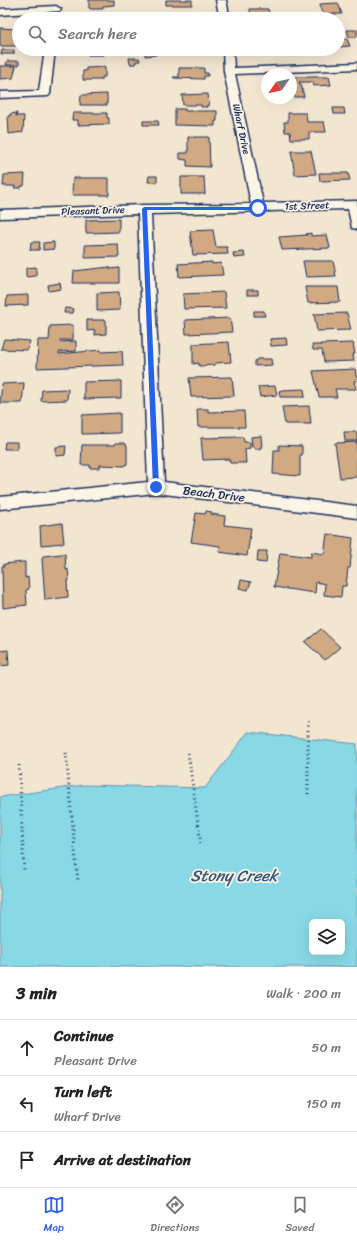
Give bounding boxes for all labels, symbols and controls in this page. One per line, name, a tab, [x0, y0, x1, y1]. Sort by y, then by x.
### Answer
search box	[12, 12, 345, 56]
text: Search here	[58, 21, 137, 47]
icon: search	[26, 23, 48, 45]
north arrow	[261, 68, 297, 104]
street label: Wharf Drive	[227, 102, 255, 156]
street label: 1st Street	[284, 196, 330, 216]
route start	[249, 199, 267, 217]
street label: Pleasant Drive	[61, 201, 125, 221]
route end	[147, 478, 165, 496]
street label: Beach Drive	[182, 479, 246, 509]
water label: Stony Creek	[190, 861, 280, 890]
map controls	[309, 919, 345, 955]
button: layers	[309, 919, 345, 955]
text: 3 min	[16, 978, 57, 1008]
text: Walk · 200 m	[266, 982, 341, 1005]
text: Continue	[54, 1023, 114, 1049]
text: 50 m	[311, 1036, 341, 1059]
icon: ahead	[16, 1037, 38, 1059]
text: Pleasant Drive	[54, 1049, 137, 1072]
text: Turn left	[54, 1079, 112, 1105]
text: 150 m	[306, 1092, 341, 1115]
icon: left	[16, 1093, 38, 1115]
text: Wharf Drive	[54, 1105, 121, 1128]
text: Arrive at destination	[54, 1147, 191, 1173]
icon: arrive	[16, 1149, 38, 1171]
tab: Map	[43, 1194, 65, 1237]
tab: Directions	[150, 1194, 200, 1237]
tab: Saved	[285, 1194, 314, 1237]

